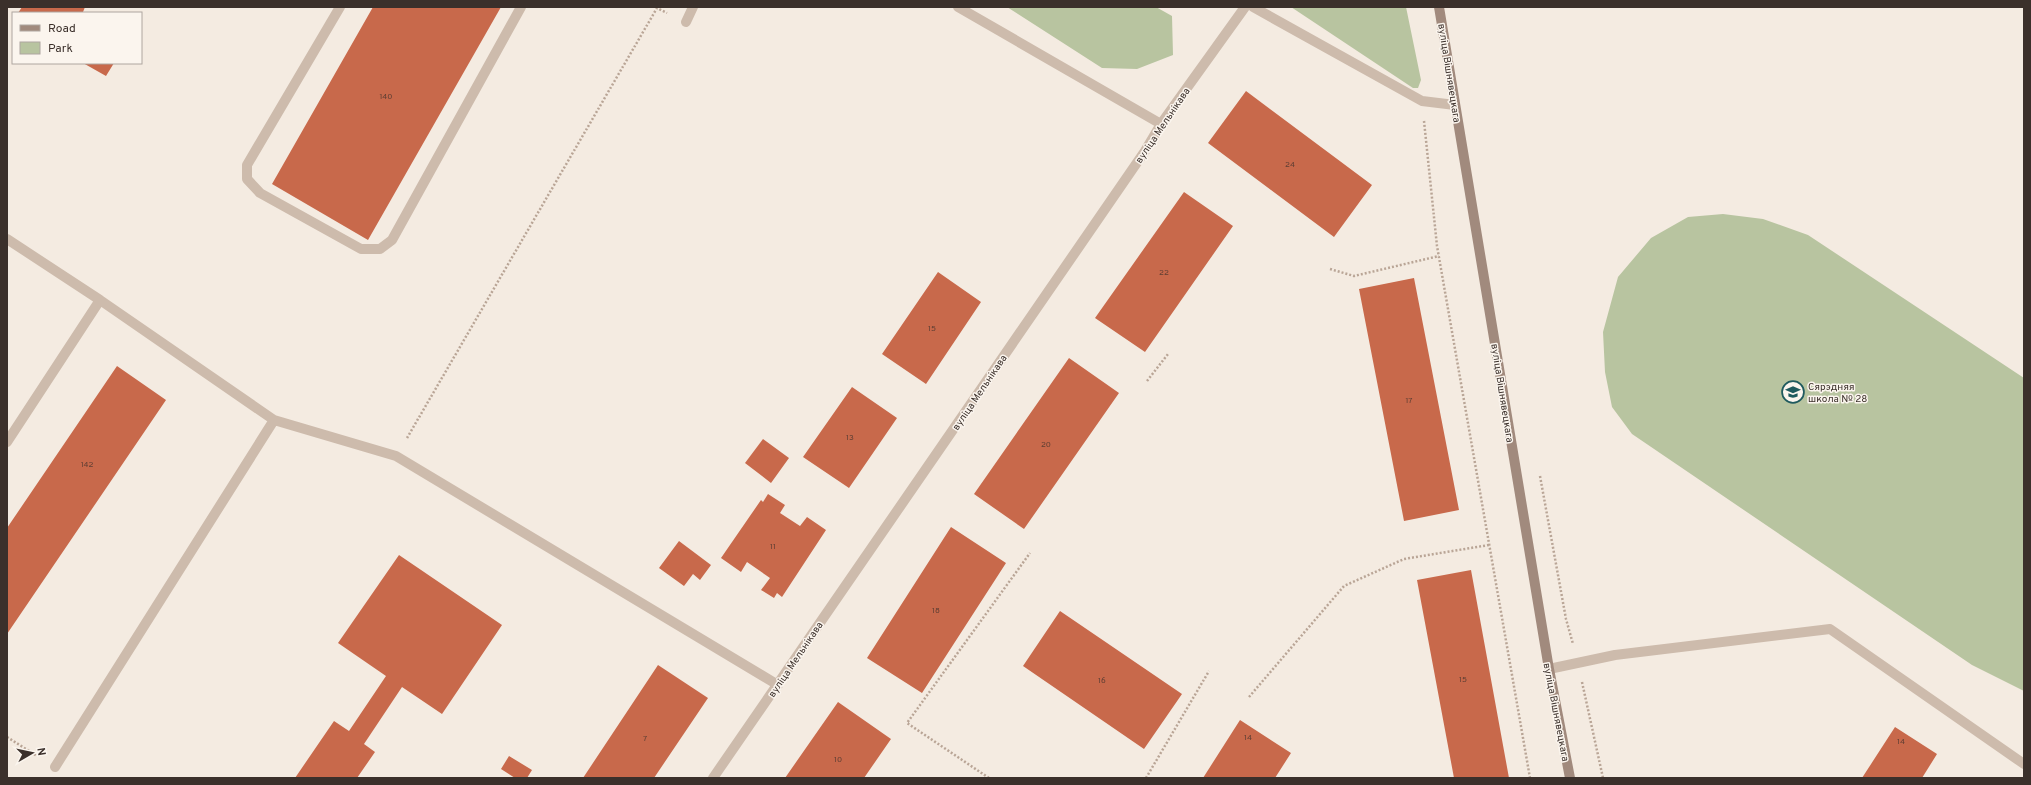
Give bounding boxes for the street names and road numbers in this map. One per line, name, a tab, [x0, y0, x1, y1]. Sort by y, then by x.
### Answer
street label: вуліца Вішнявецкага	[1434, 23, 1463, 124]
street label: вуліца Мельнікава	[1133, 85, 1193, 166]
street label: вуліца Вішнявецкага	[1487, 343, 1516, 444]
street label: вуліца Мельнікава	[950, 352, 1010, 433]
street label: вуліца Мельнікава	[766, 619, 826, 700]
street label: вуліца Вішнявецкага	[1540, 662, 1571, 763]

